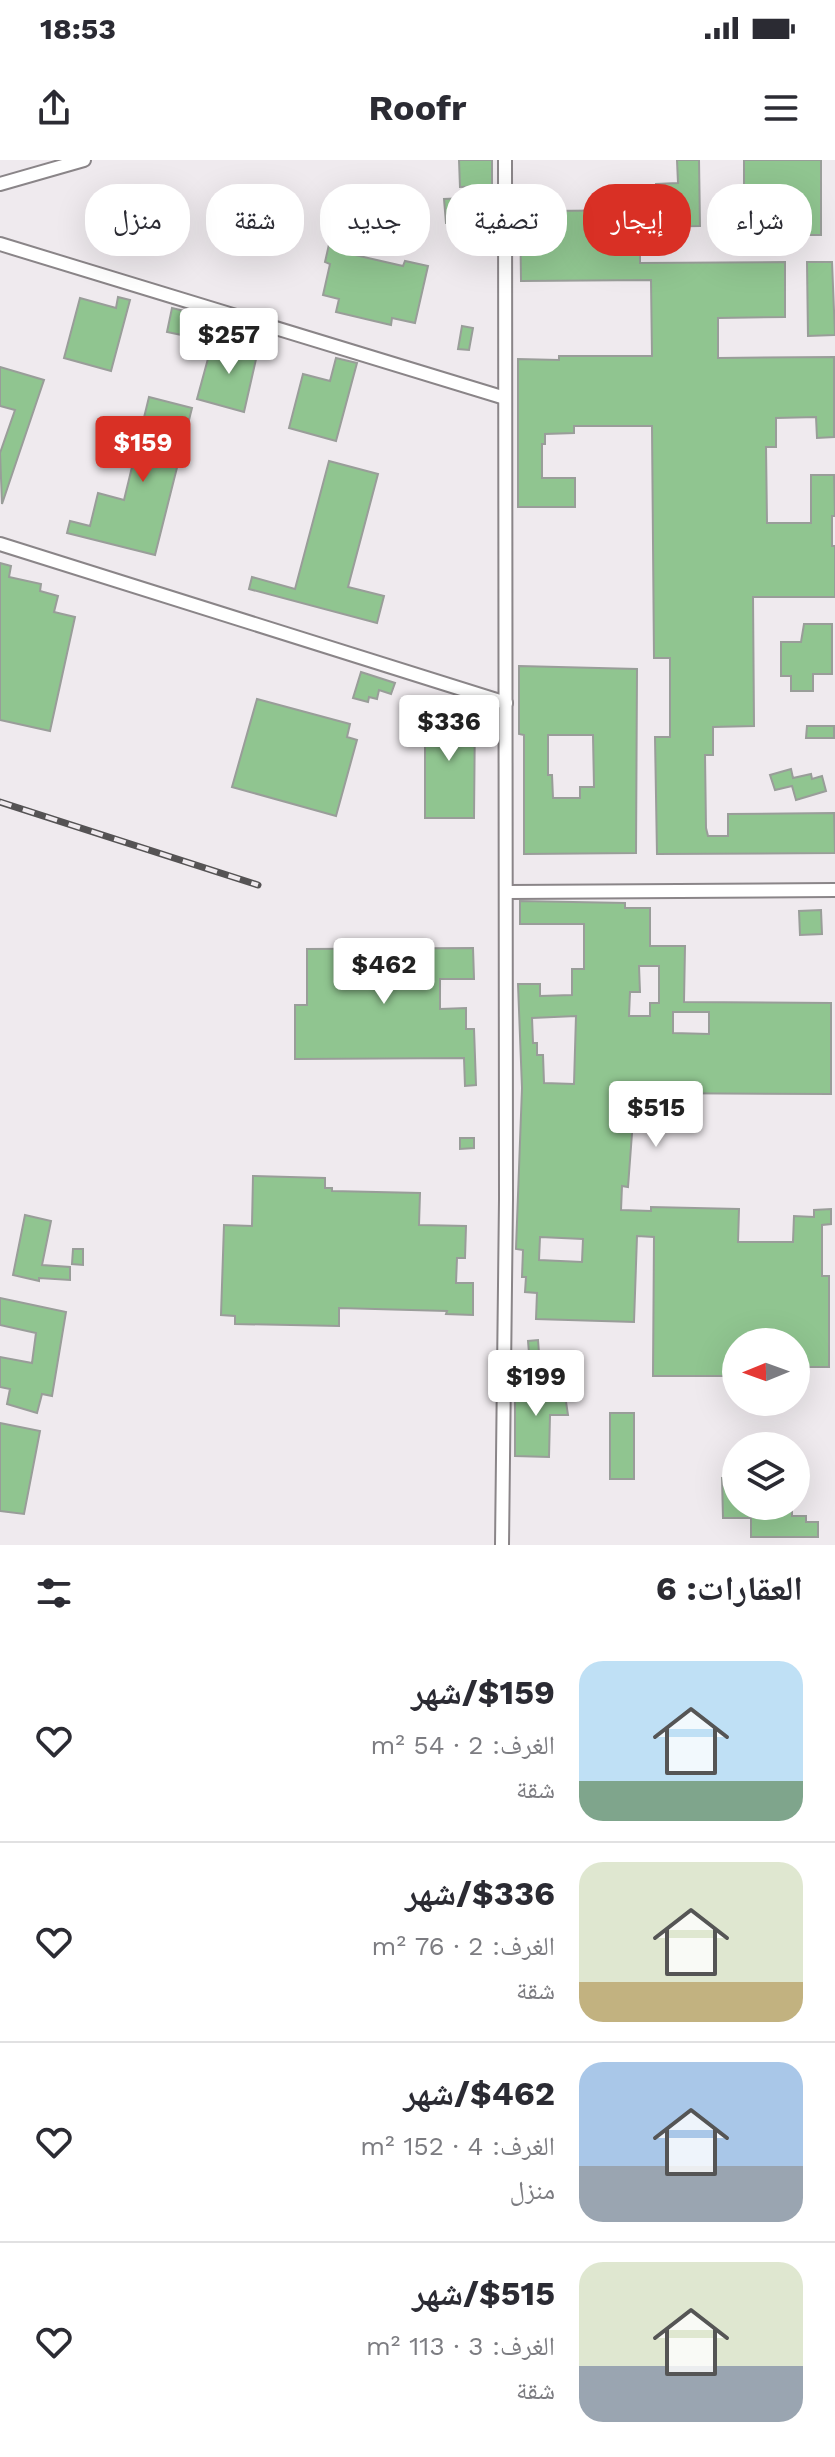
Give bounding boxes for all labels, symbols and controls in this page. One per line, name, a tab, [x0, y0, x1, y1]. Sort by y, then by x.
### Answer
text: 18:53	[40, 11, 116, 46]
icon: share	[32, 86, 76, 130]
icon: menu	[759, 86, 803, 130]
text: Roofr	[369, 87, 467, 129]
chip: منزل	[85, 184, 190, 256]
chip: شقة	[206, 184, 304, 256]
chip: جديد	[320, 184, 430, 256]
chip: تصفية	[446, 184, 567, 256]
chip: إيجار	[583, 184, 691, 256]
chip: شراء	[707, 184, 812, 256]
pin: $257	[182, 308, 276, 376]
text: $257	[198, 319, 260, 349]
pin: $159	[96, 416, 190, 484]
text: $159	[113, 427, 173, 457]
pin: $336	[402, 695, 496, 763]
text: $336	[417, 706, 481, 736]
pin: $462	[337, 938, 431, 1006]
text: $462	[352, 949, 416, 979]
pin: $515	[609, 1081, 703, 1149]
text: $515	[627, 1092, 685, 1122]
north arrow	[722, 1328, 810, 1416]
map controls	[722, 1328, 810, 1520]
pin: $199	[489, 1350, 583, 1418]
text: $199	[506, 1361, 566, 1391]
button: layers	[722, 1432, 810, 1520]
text: العقارات: 6	[656, 1568, 803, 1608]
icon: filters	[32, 1571, 76, 1615]
text: $159/شهر	[411, 1672, 555, 1712]
icon: home	[643, 1693, 739, 1789]
icon: heart	[32, 1719, 76, 1763]
text: الغرف: 2 · 54 m²	[370, 1730, 555, 1760]
text: شقة	[516, 1774, 555, 1804]
text: $336/شهر	[405, 1873, 555, 1913]
icon: home	[643, 1894, 739, 1990]
icon: heart	[32, 1920, 76, 1964]
text: الغرف: 2 · 76 m²	[372, 1931, 555, 1961]
text: شقة	[516, 1975, 555, 2005]
text: $462/شهر	[403, 2073, 555, 2113]
icon: home	[643, 2094, 739, 2190]
icon: heart	[32, 2120, 76, 2164]
text: الغرف: 4 · 152 m²	[360, 2131, 555, 2161]
text: منزل	[510, 2175, 555, 2205]
text: $515/شهر	[412, 2273, 555, 2313]
icon: home	[643, 2294, 739, 2390]
icon: heart	[32, 2320, 76, 2364]
text: الغرف: 3 · 113 m²	[366, 2331, 555, 2361]
text: شقة	[516, 2375, 555, 2405]

